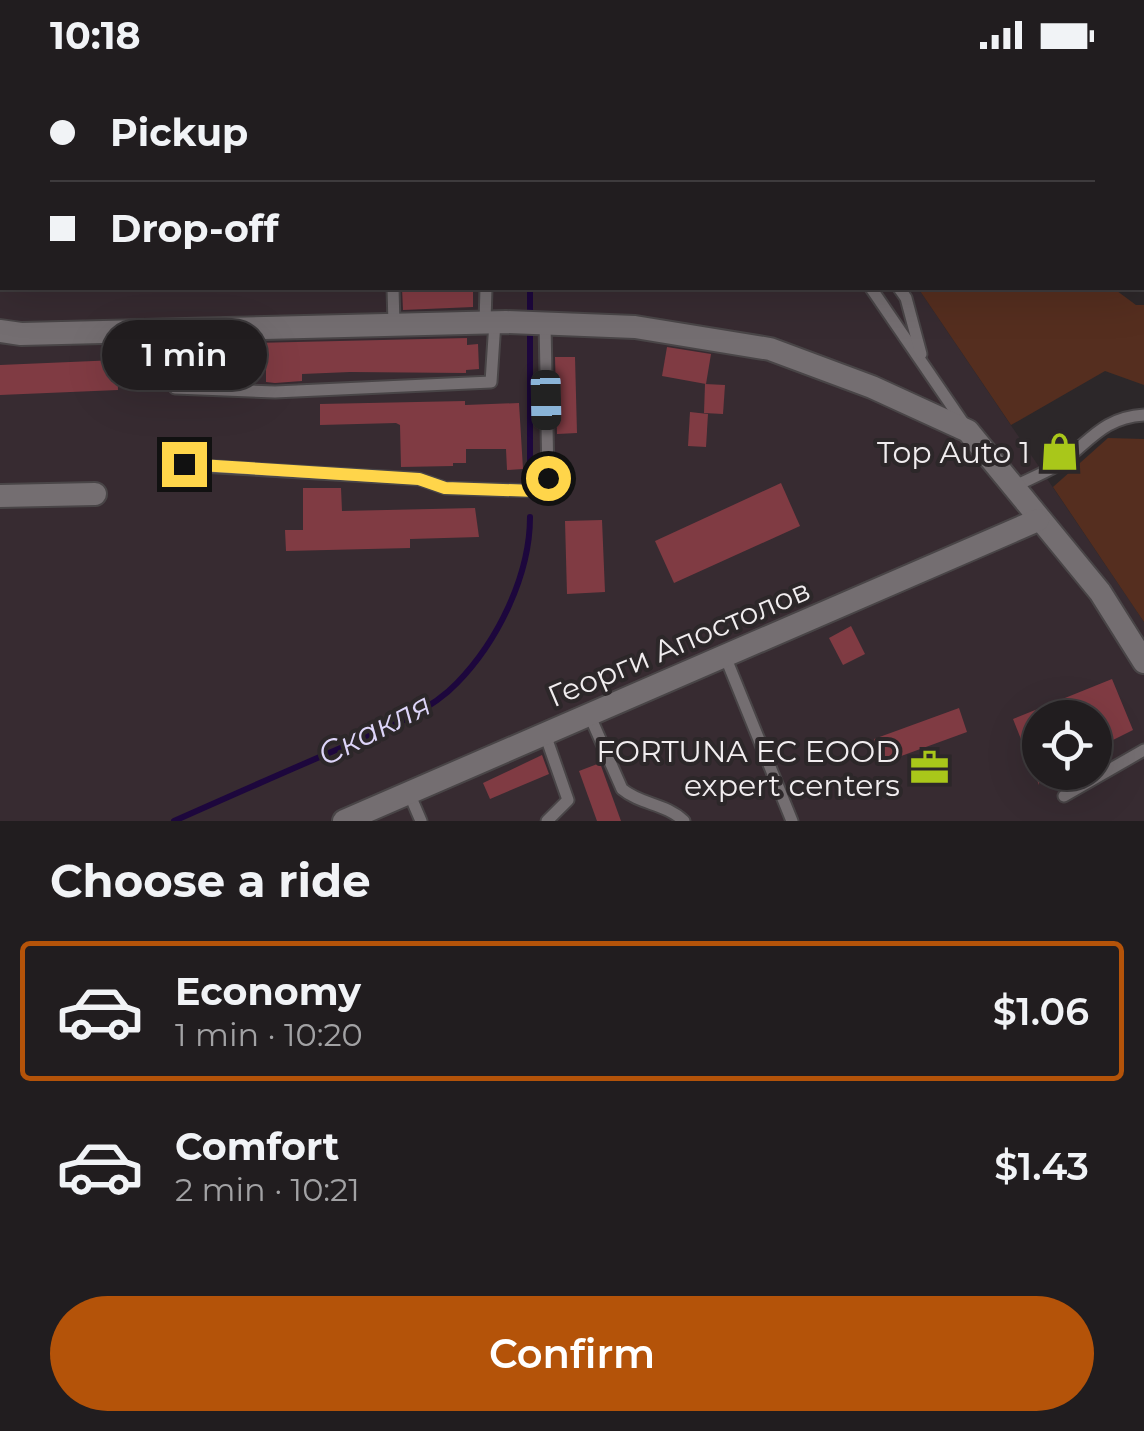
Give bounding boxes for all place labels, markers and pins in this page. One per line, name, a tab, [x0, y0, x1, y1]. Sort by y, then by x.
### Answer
shop icon: Top Auto 1	[1039, 431, 1081, 473]
place label: Top Auto 1	[877, 434, 1030, 471]
place label: FORTUNA EC EOOD expert centers	[596, 733, 900, 804]
office icon: FORTUNA EC EOOD expert centers	[909, 747, 951, 789]

